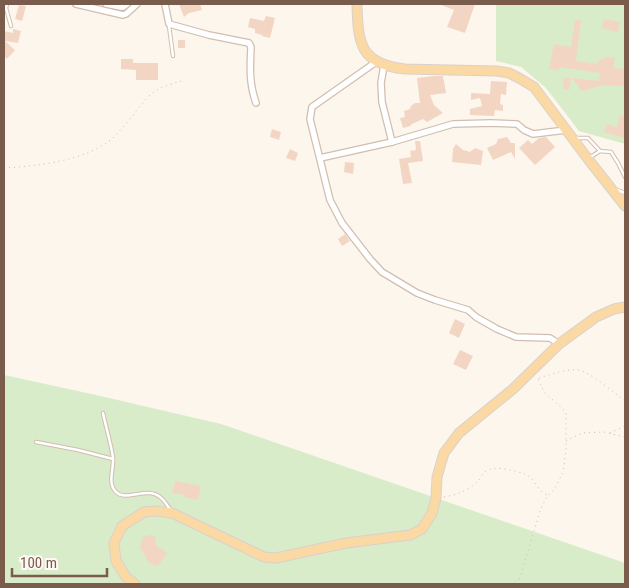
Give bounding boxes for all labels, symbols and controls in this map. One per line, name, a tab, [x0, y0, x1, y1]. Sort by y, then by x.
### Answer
scale bar	[12, 546, 108, 578]
text: 100 m	[20, 554, 57, 572]

